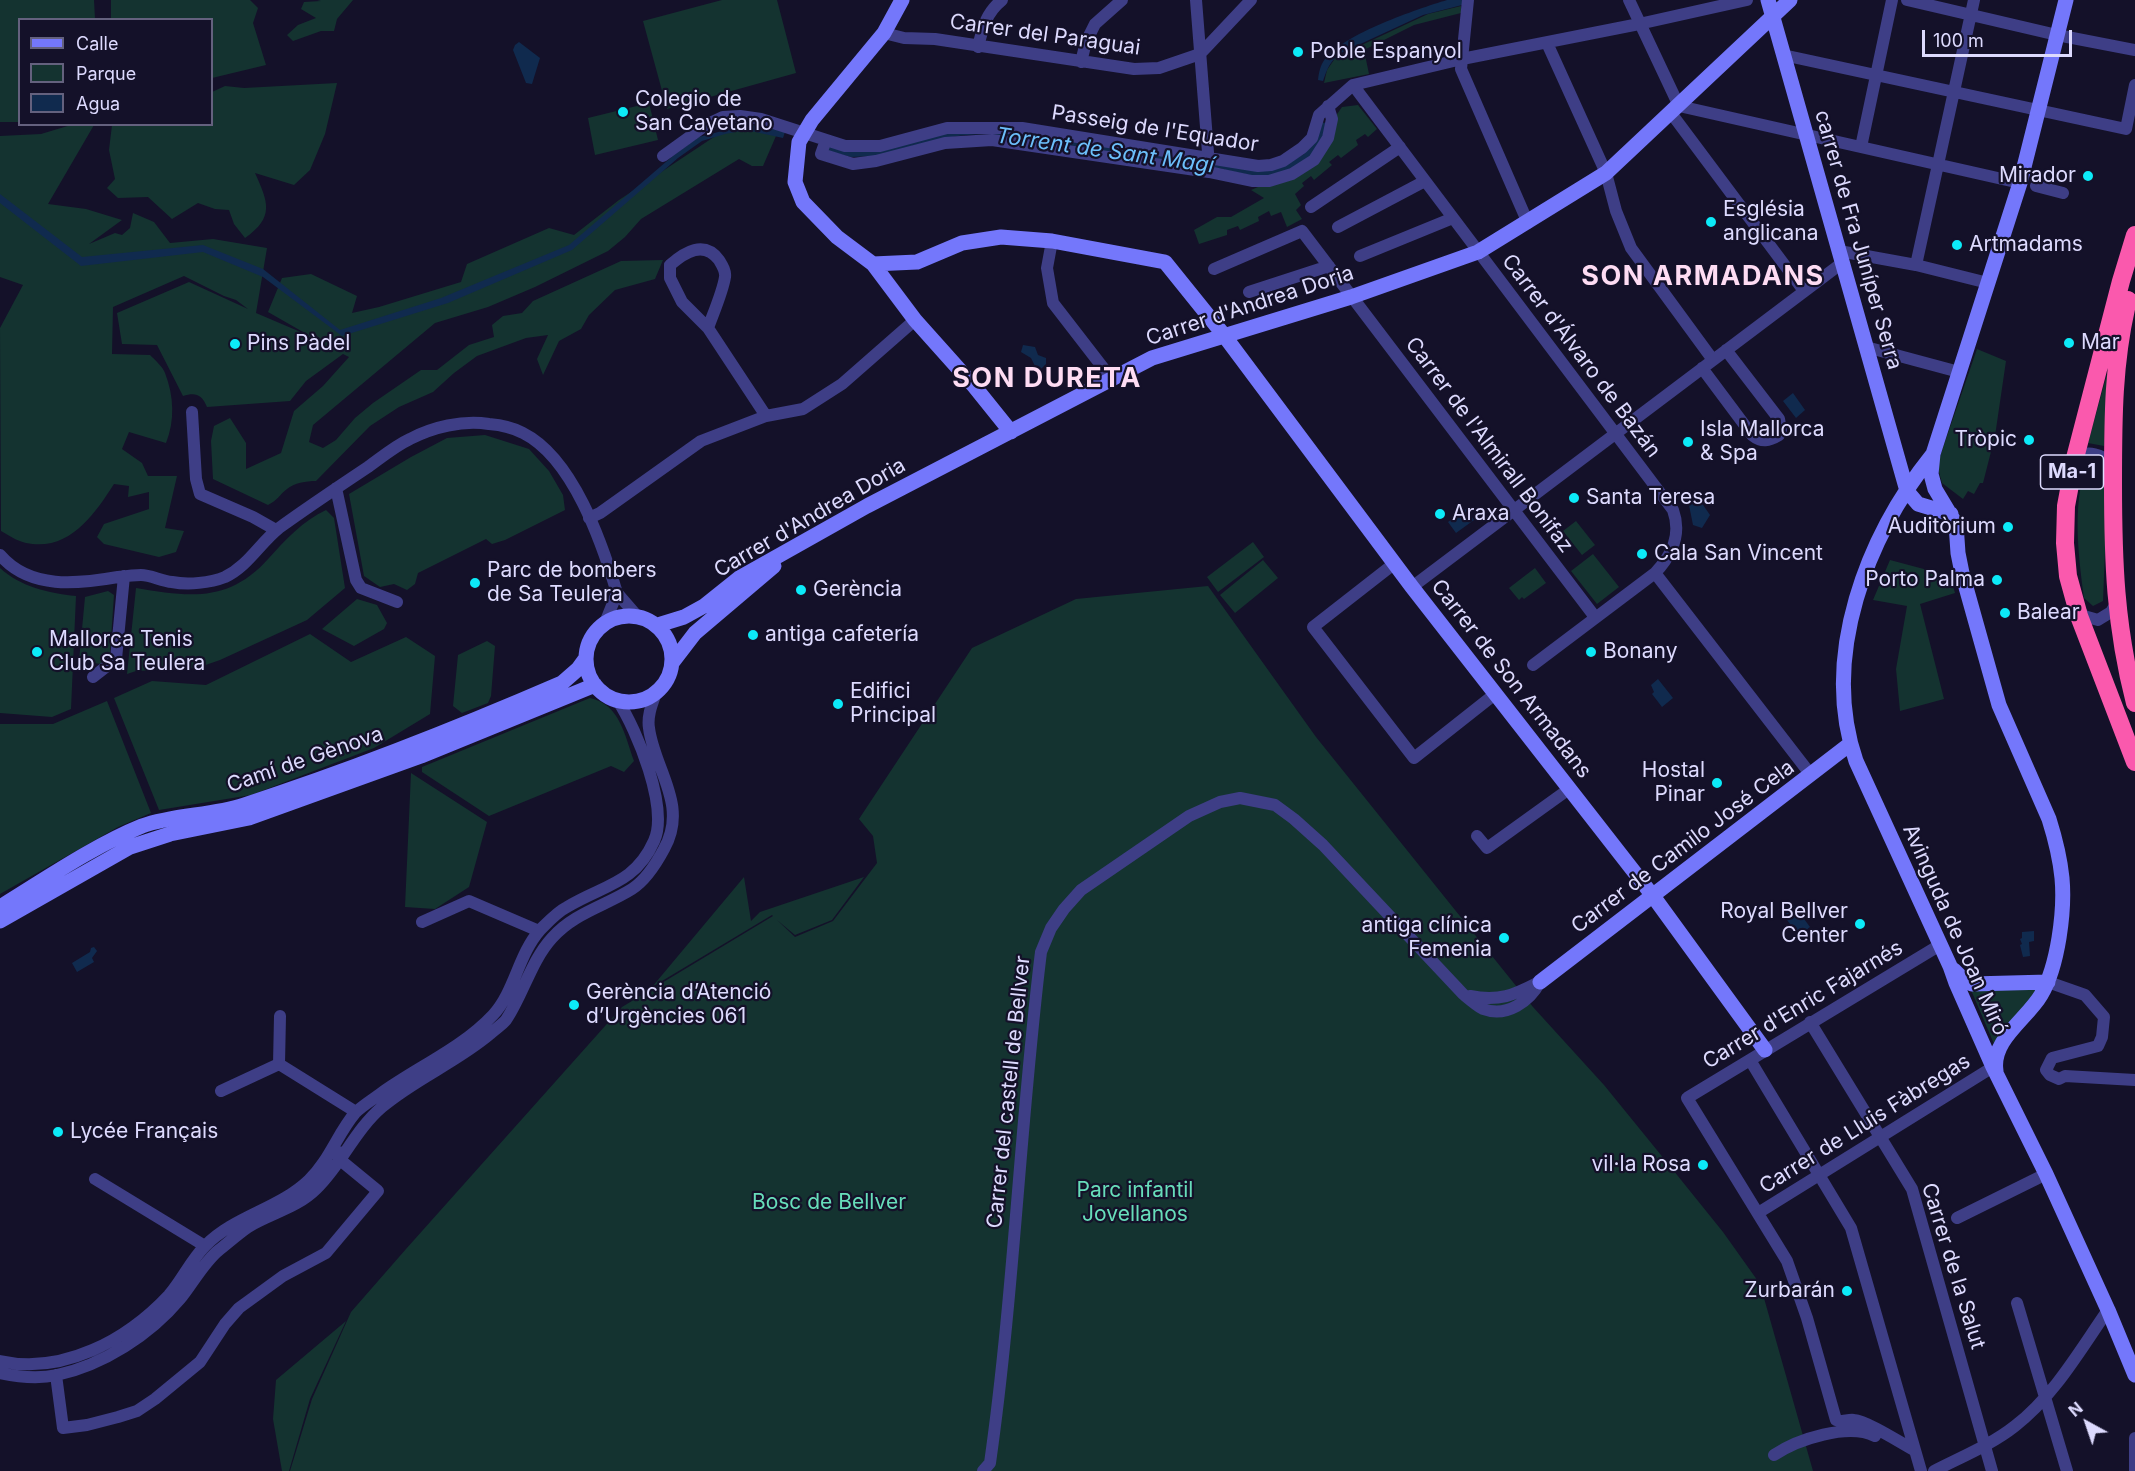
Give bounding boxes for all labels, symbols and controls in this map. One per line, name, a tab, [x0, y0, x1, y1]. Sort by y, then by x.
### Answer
street label: Carrer del Paraguai	[948, 9, 1142, 61]
legend	[18, 18, 213, 126]
scale bar	[1925, 18, 2075, 56]
text: 100 m	[1933, 30, 1984, 51]
text: Calle	[76, 33, 118, 54]
place label: Poble Espanyol	[1310, 39, 1462, 65]
marker: Poble Espanyol	[1291, 45, 1305, 59]
text: Parque	[76, 63, 136, 84]
place label: Colegio de San Cayetano	[635, 87, 773, 137]
text: Agua	[76, 93, 120, 114]
street label: Passeig de l'Equador	[1050, 100, 1260, 158]
marker: Colegio de San Cayetano	[616, 105, 630, 119]
street label: carrer de Fra Juníper Serra	[1809, 107, 1907, 373]
water label: Torrent de Sant Magí	[994, 123, 1216, 179]
place label: Mirador	[1999, 163, 2076, 189]
marker: Mirador	[2081, 169, 2095, 183]
place label: Església anglicana	[1723, 197, 1818, 247]
marker: Església anglicana	[1704, 215, 1718, 229]
place label: Artmadams	[1969, 232, 2083, 258]
marker: Artmadams	[1950, 238, 1964, 252]
street label: Carrer d'Álvaro de Bazán	[1496, 249, 1666, 463]
street label: Carrer d'Andrea Doria	[1143, 261, 1357, 351]
district label: SON ARMADANS	[1581, 261, 1825, 293]
place label: Mar	[2081, 330, 2120, 356]
place label: Pins Pàdel	[247, 331, 350, 357]
street label: Carrer de l'Almirall Bonifaz	[1400, 332, 1578, 558]
marker: Mar	[2062, 336, 2076, 350]
marker: Pins Pàdel	[228, 337, 242, 351]
district label: SON DURETA	[952, 363, 1142, 395]
place label: Isla Mallorca & Spa	[1700, 417, 1825, 467]
place label: Tròpic	[1955, 427, 2017, 453]
marker: Tròpic	[2022, 433, 2036, 447]
marker: Isla Mallorca & Spa	[1681, 435, 1695, 449]
street label: Carrer d'Andrea Doria	[710, 453, 910, 583]
road number: Ma-1	[2040, 455, 2104, 489]
place label: Santa Teresa	[1586, 485, 1715, 511]
marker: Santa Teresa	[1567, 491, 1581, 505]
place label: Araxa	[1452, 501, 1509, 527]
marker: Araxa	[1433, 507, 1447, 521]
place label: Auditòrium	[1888, 514, 1996, 540]
marker: Auditòrium	[2001, 520, 2015, 534]
place label: Cala San Vincent	[1654, 541, 1823, 567]
marker: Cala San Vincent	[1635, 547, 1649, 561]
place label: Parc de bombers de Sa Teulera	[487, 558, 657, 608]
place label: Porto Palma	[1865, 567, 1985, 593]
marker: Porto Palma	[1990, 573, 2004, 587]
street label: Carrer de Son Armadans	[1426, 575, 1596, 783]
marker: Parc de bombers de Sa Teulera	[468, 576, 482, 590]
place label: Gerència	[813, 577, 902, 603]
marker: Gerència	[794, 583, 808, 597]
place label: Balear	[2017, 600, 2080, 626]
marker: Balear	[1998, 606, 2012, 620]
place label: antiga cafetería	[765, 622, 919, 648]
place label: Mallorca Tenis Club Sa Teulera	[49, 627, 205, 677]
marker: antiga cafetería	[746, 628, 760, 642]
place label: Bonany	[1603, 639, 1677, 665]
marker: Mallorca Tenis Club Sa Teulera	[30, 645, 44, 659]
marker: Bonany	[1584, 645, 1598, 659]
place label: Edifici Principal	[850, 679, 936, 729]
marker: Edifici Principal	[831, 697, 845, 711]
street label: Camí de Gènova	[224, 721, 386, 799]
street label: Carrer de Camilo José Cela	[1567, 755, 1799, 939]
place label: Hostal Pinar	[1642, 758, 1705, 808]
marker: Hostal Pinar	[1710, 776, 1724, 790]
street label: Avinguda de Joan Miró	[1897, 821, 2013, 1039]
place label: Royal Bellver Center	[1720, 899, 1848, 949]
place label: antiga clínica Femenia	[1362, 913, 1492, 963]
marker: Royal Bellver Center	[1853, 917, 1867, 931]
marker: antiga clínica Femenia	[1497, 931, 1511, 945]
street label: Carrer d'Enric Fajarnés	[1698, 935, 1908, 1075]
street label: Carrer del castell de Bellver	[982, 954, 1036, 1230]
place label: Gerència d’Atenció d’Urgències 061	[586, 980, 771, 1030]
marker: Gerència d’Atenció d’Urgències 061	[567, 998, 581, 1012]
street label: Carrer de Lluis Fàbregas	[1755, 1049, 1975, 1199]
place label: Lycée Français	[70, 1119, 218, 1145]
marker: Lycée Français	[51, 1125, 65, 1139]
place label: vil·la Rosa	[1592, 1152, 1691, 1178]
marker: vil·la Rosa	[1696, 1158, 1710, 1172]
park label: Parc infantil Jovellanos	[1077, 1178, 1193, 1228]
street label: Carrer de la Salut	[1916, 1180, 1990, 1352]
park label: Bosc de Bellver	[752, 1190, 906, 1216]
place label: Zurbarán	[1744, 1278, 1835, 1304]
marker: Zurbarán	[1840, 1284, 1854, 1298]
north arrow	[2057, 1393, 2117, 1453]
text: N	[2064, 1398, 2087, 1421]

